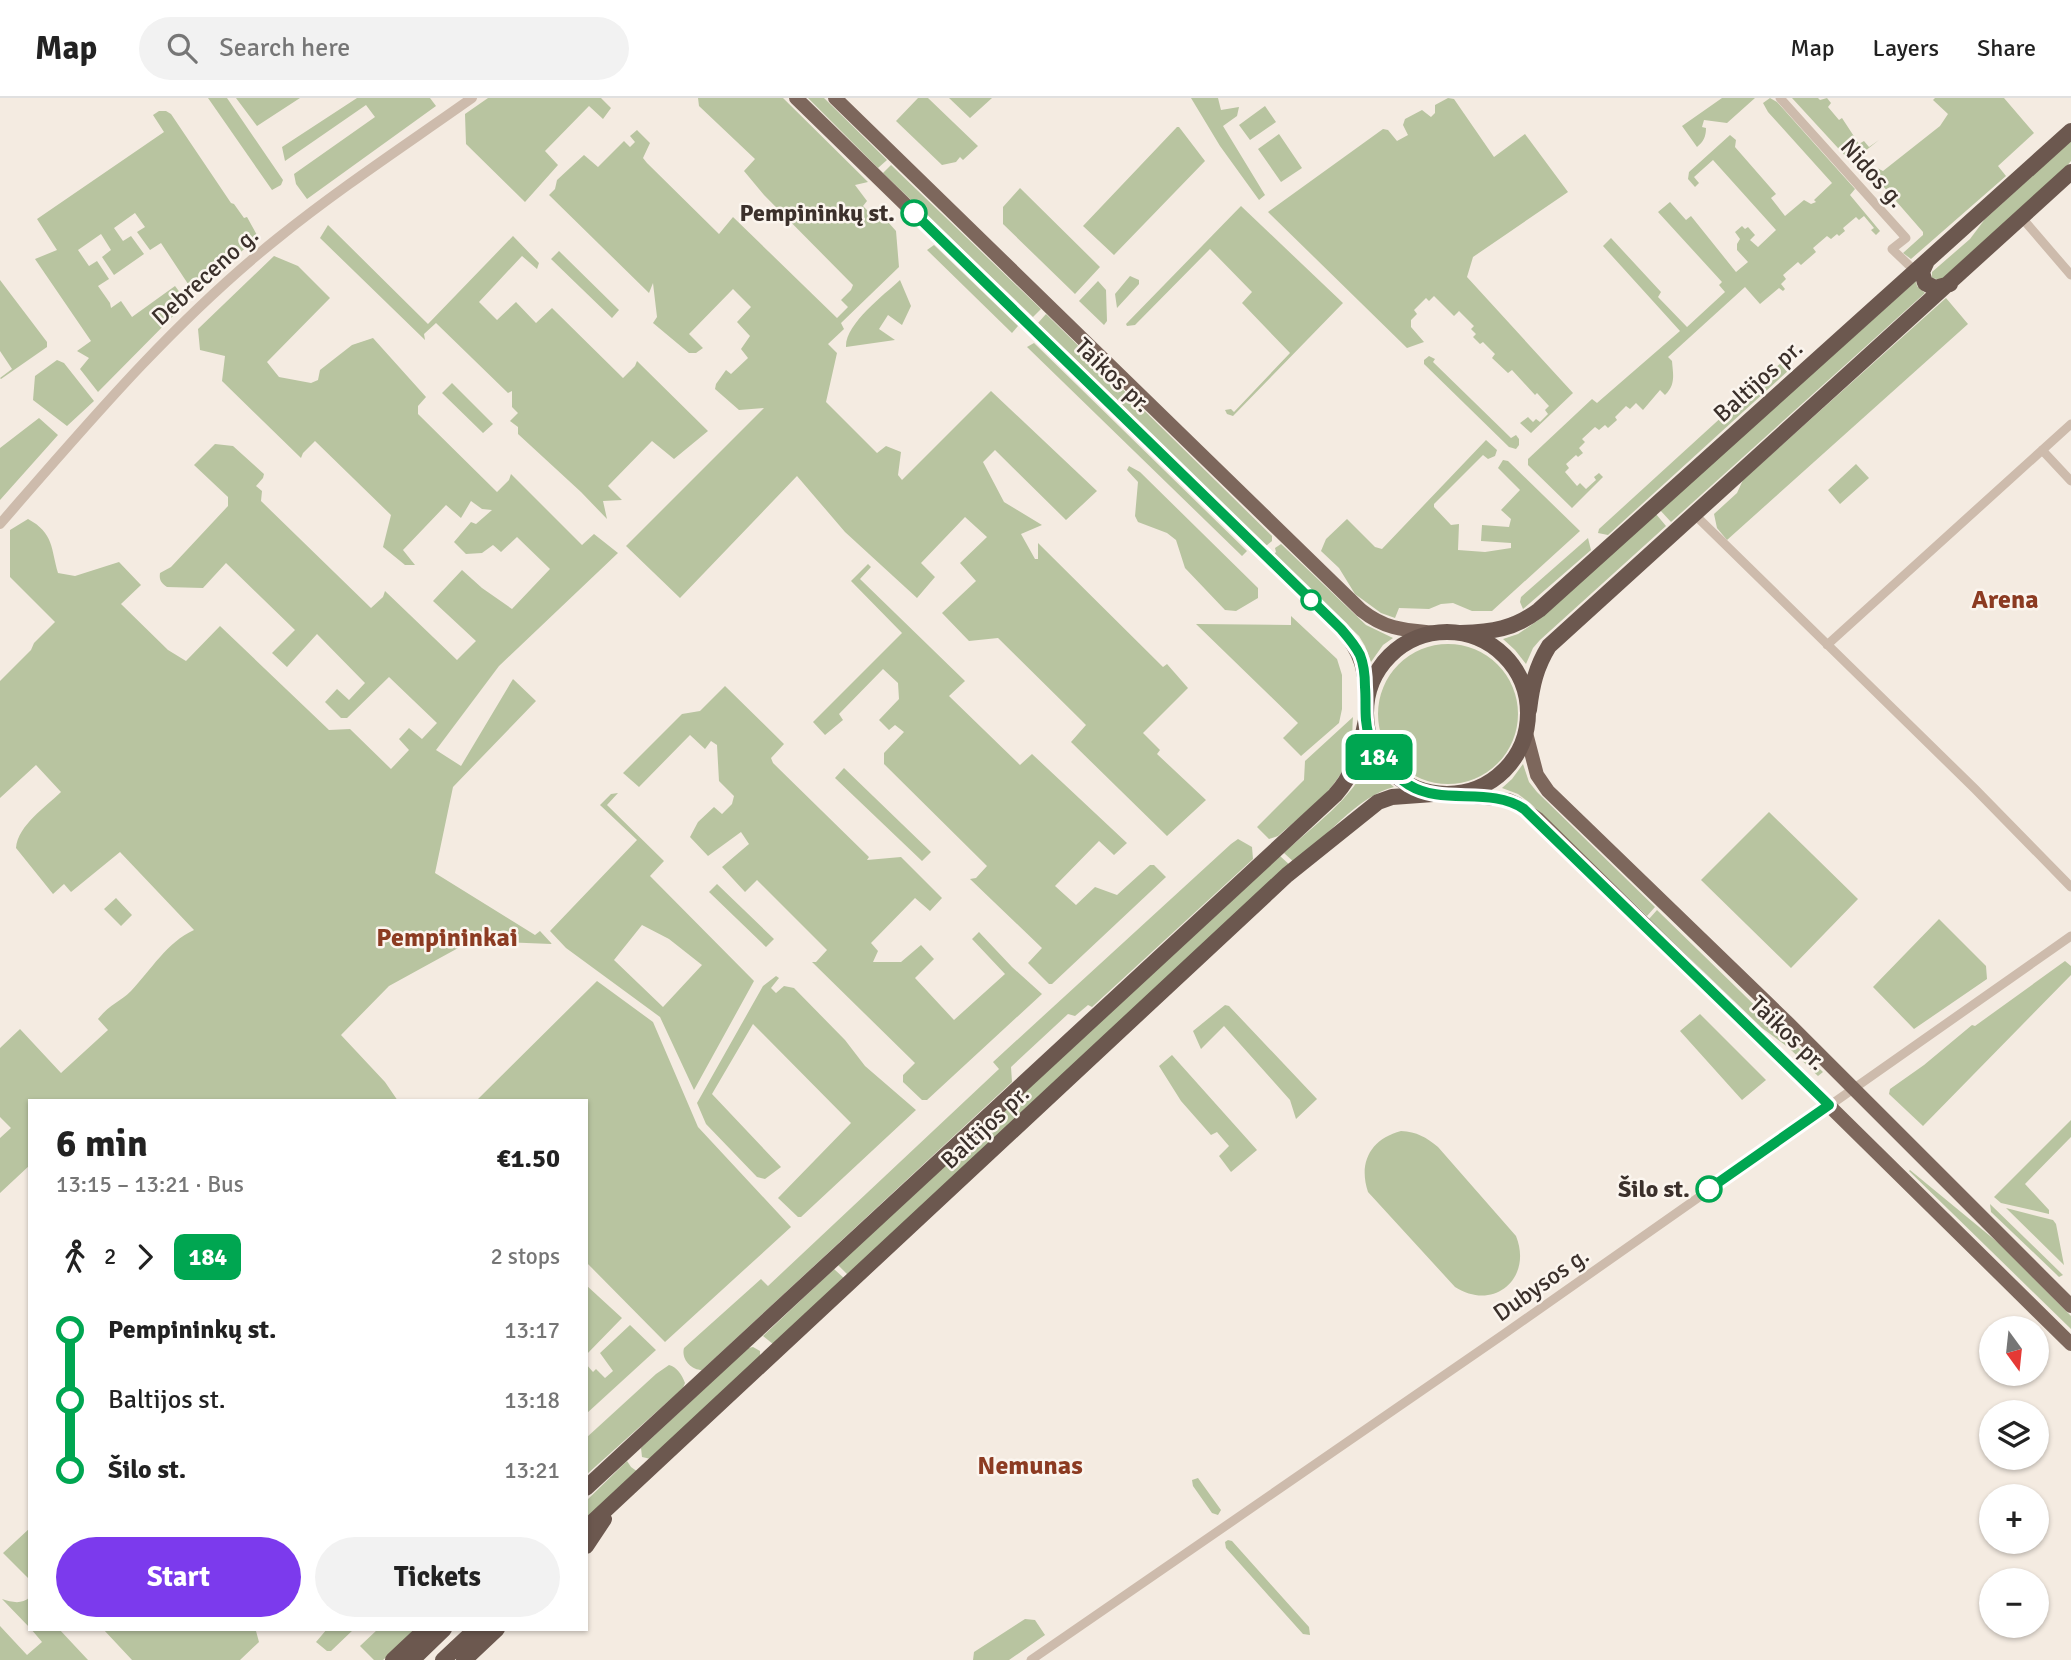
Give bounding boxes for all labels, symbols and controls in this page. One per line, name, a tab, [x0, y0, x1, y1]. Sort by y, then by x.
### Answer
search box	[139, 17, 629, 80]
text: Map	[35, 28, 97, 69]
icon: search	[163, 29, 201, 67]
text: Search here	[219, 32, 350, 64]
text: Map	[1790, 33, 1835, 63]
text: Layers	[1873, 33, 1939, 63]
text: Share	[1977, 33, 2036, 63]
street label: Nidos g.	[1834, 132, 1912, 214]
place label: Pempininkų st.	[739, 198, 895, 228]
marker: Pempininkų st.	[901, 200, 927, 226]
street label: Debreceno g.	[145, 220, 265, 332]
street label: Taikos pr.	[1068, 331, 1158, 419]
street label: Baltijos pr.	[1707, 333, 1809, 429]
district label: Arena	[1971, 584, 2039, 616]
unlabelled marker	[1301, 590, 1321, 610]
line badge: 184	[1339, 734, 1419, 780]
text: 184	[1360, 742, 1398, 772]
district label: Pempininkai	[376, 922, 518, 954]
street label: Taikos pr.	[1743, 989, 1833, 1077]
street label: Baltijos pr.	[935, 1079, 1035, 1175]
text: 6 min	[56, 1120, 148, 1167]
text: €1.50	[496, 1143, 560, 1175]
text: 13:15 – 13:21 · Bus	[56, 1170, 244, 1199]
place label: Šilo st.	[1618, 1174, 1690, 1204]
marker: Šilo st.	[1696, 1176, 1722, 1202]
icon: walk	[56, 1238, 94, 1276]
icon: forward	[126, 1238, 164, 1276]
street label: Dubysos g.	[1487, 1240, 1595, 1328]
text: 2	[104, 1242, 116, 1271]
text: 184	[188, 1242, 227, 1272]
text: 2 stops	[490, 1242, 560, 1271]
text: Pempininkų st.	[108, 1314, 277, 1346]
text: 13:17	[504, 1316, 560, 1345]
north arrow	[1979, 1316, 2049, 1386]
map controls	[1979, 1316, 2049, 1638]
text: Baltijos st.	[108, 1384, 226, 1416]
text: 13:18	[504, 1386, 560, 1415]
button: layers	[1979, 1400, 2049, 1470]
district label: Nemunas	[977, 1450, 1083, 1482]
text: Šilo st.	[108, 1454, 186, 1486]
text: 13:21	[504, 1456, 560, 1485]
button: +	[1979, 1484, 2049, 1554]
button: Start	[56, 1537, 301, 1617]
button: Tickets	[315, 1537, 560, 1617]
button: −	[1979, 1568, 2049, 1638]

